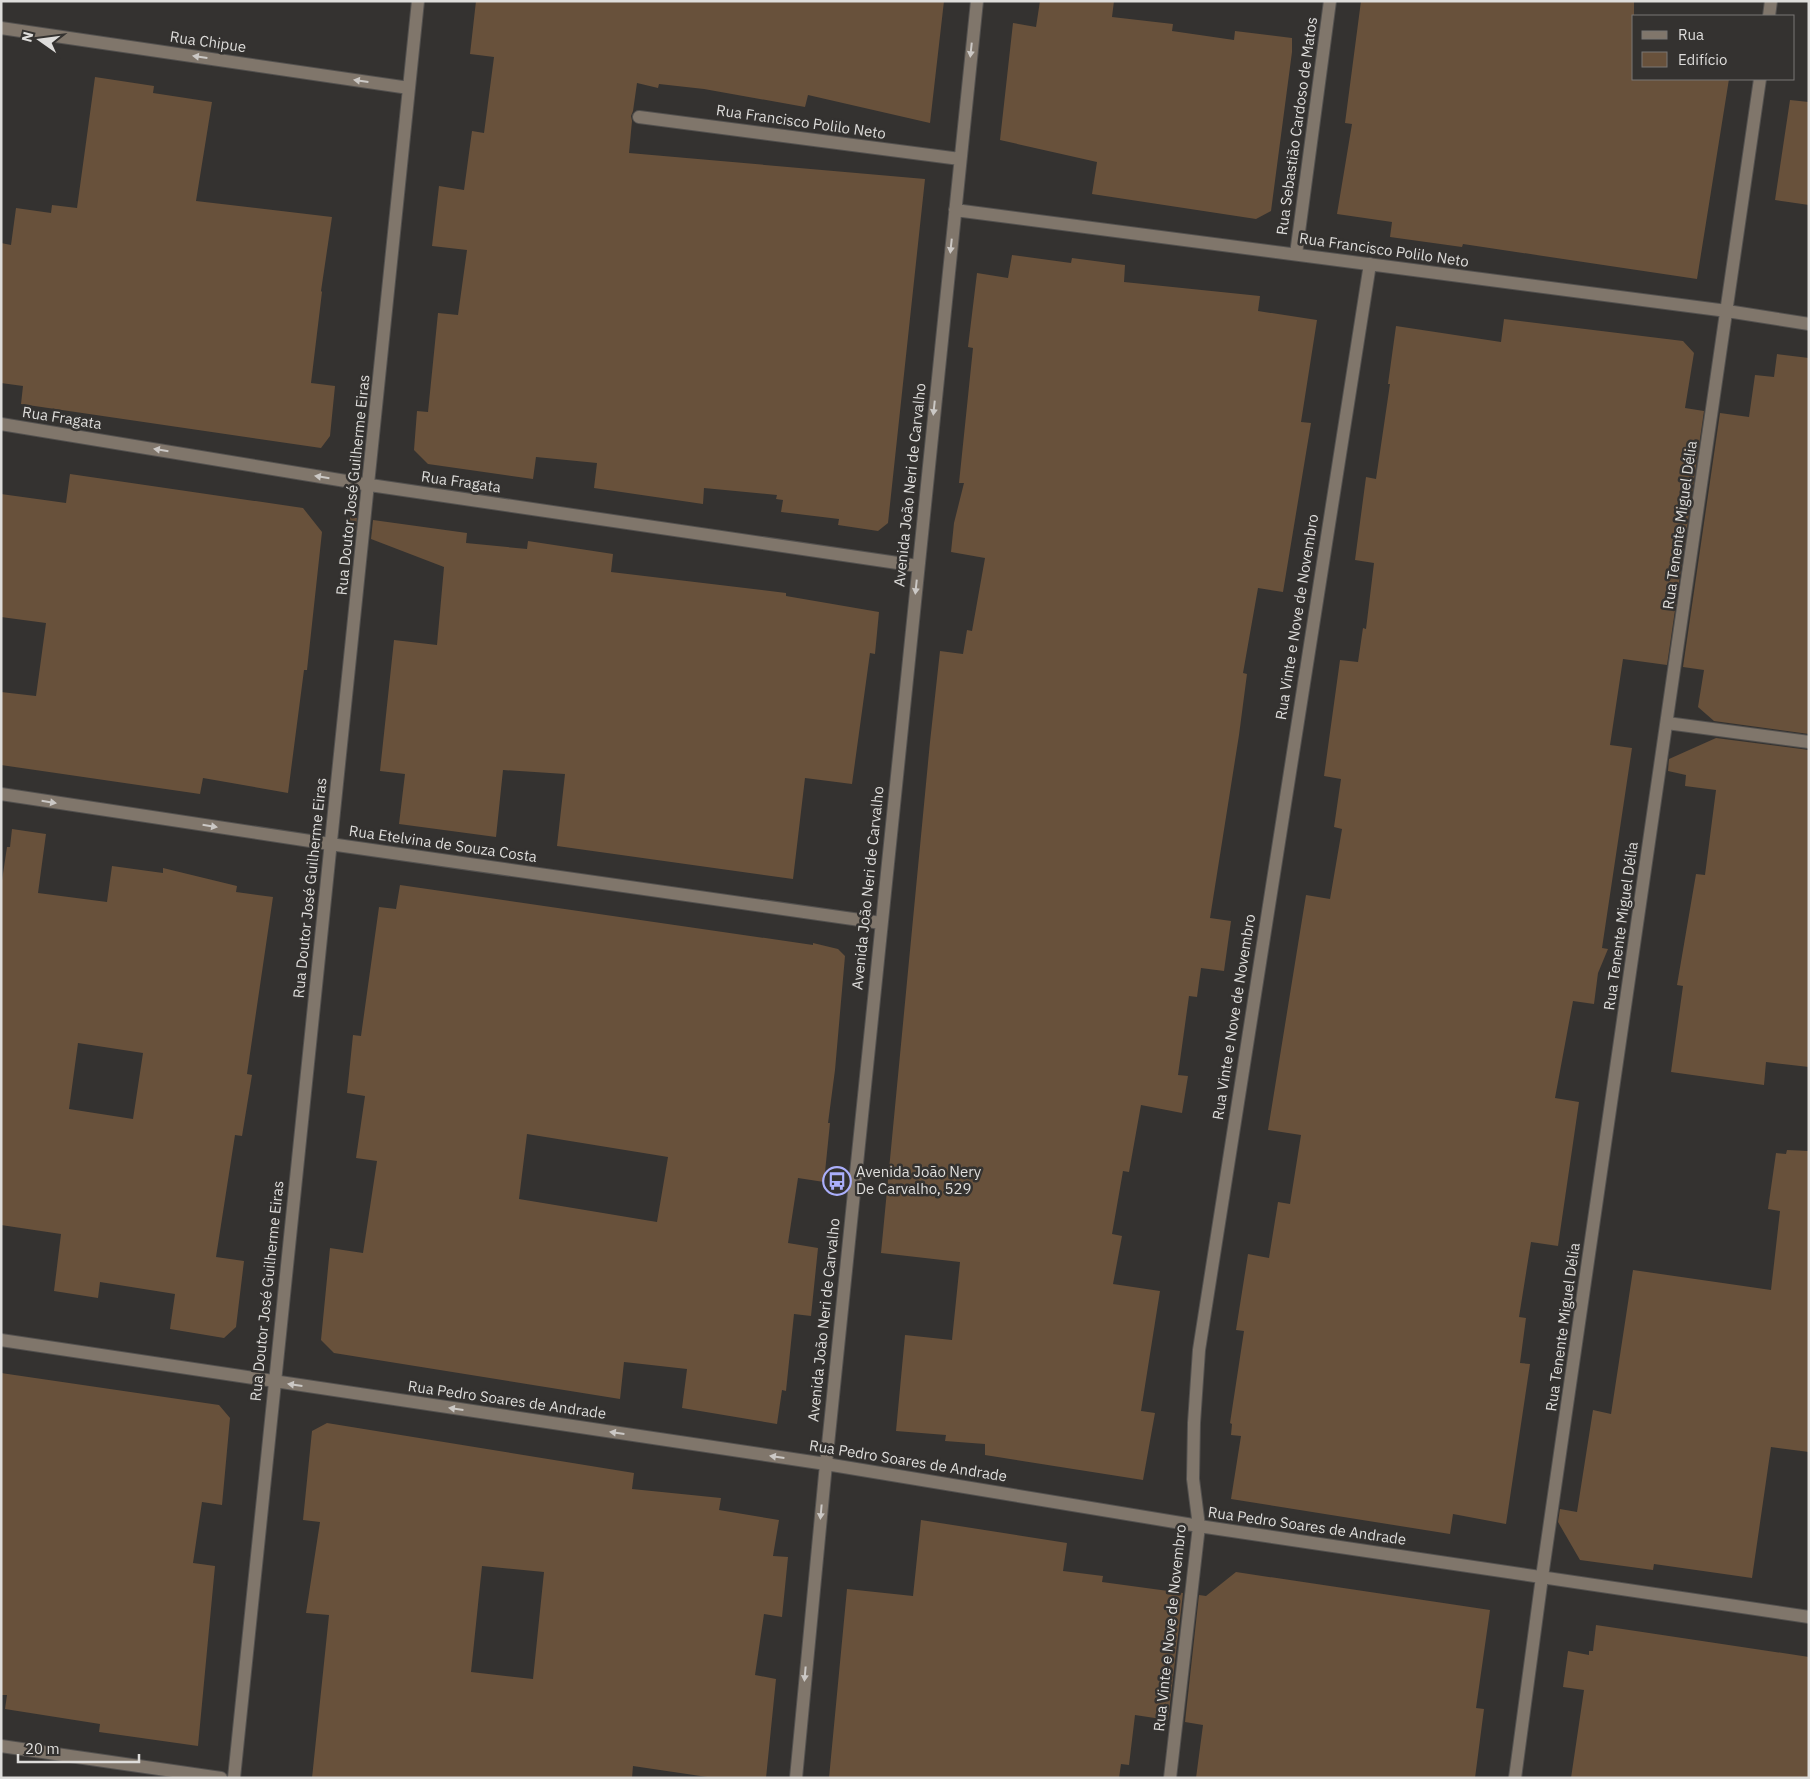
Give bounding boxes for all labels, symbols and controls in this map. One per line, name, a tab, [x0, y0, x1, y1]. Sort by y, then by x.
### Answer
north arrow	[15, 15, 65, 65]
legend	[1632, 15, 1795, 80]
street label: Rua Sebastião Cardoso de Matos	[1272, 16, 1321, 236]
text: Rua	[1678, 25, 1704, 44]
street label: Rua Chipue	[169, 27, 247, 56]
text: N	[17, 30, 37, 44]
one-way arrow	[967, 42, 975, 58]
text: Edifício	[1678, 50, 1727, 69]
one-way arrow	[192, 53, 208, 61]
one-way arrow	[353, 76, 369, 84]
street label: Rua Francisco Polilo Neto	[715, 100, 887, 143]
street label: Rua Francisco Polilo Neto	[1298, 228, 1470, 271]
one-way arrow	[947, 238, 955, 254]
street label: Rua Doutor José Guilherme Eiras	[331, 374, 374, 596]
street label: Avenida João Neri de Carvalho	[889, 382, 930, 588]
one-way arrow	[930, 400, 938, 416]
street label: Rua Fragata	[21, 402, 103, 433]
street label: Rua Tenente Miguel Délia	[1658, 439, 1701, 610]
one-way arrow	[153, 446, 169, 454]
street label: Rua Fragata	[420, 467, 502, 497]
one-way arrow	[313, 472, 329, 480]
street label: Rua Vinte e Nove de Novembro	[1271, 513, 1322, 721]
one-way arrow	[911, 579, 919, 595]
street label: Rua Doutor José Guilherme Eiras	[288, 777, 331, 999]
street label: Avenida João Neri de Carvalho	[847, 785, 888, 991]
one-way arrow	[42, 798, 58, 806]
street label: Rua Etelvina de Souza Costa	[348, 821, 538, 866]
one-way arrow	[202, 822, 218, 830]
street label: Rua Tenente Miguel Délia	[1599, 840, 1642, 1011]
street label: Rua Vinte e Nove de Novembro	[1208, 913, 1259, 1121]
place label: Avenida João Nery De Carvalho, 529	[856, 1162, 982, 1198]
bus stop icon: Avenida João Nery De Carvalho, 529	[822, 1166, 852, 1196]
street label: Rua Doutor José Guilherme Eiras	[245, 1180, 288, 1402]
street label: Avenida João Neri de Carvalho	[803, 1217, 844, 1423]
street label: Rua Tenente Miguel Délia	[1541, 1241, 1584, 1412]
street label: Rua Pedro Soares de Andrade	[407, 1376, 607, 1423]
one-way arrow	[287, 1381, 303, 1389]
one-way arrow	[448, 1405, 464, 1413]
one-way arrow	[608, 1429, 624, 1437]
street label: Rua Pedro Soares de Andrade	[808, 1435, 1008, 1486]
one-way arrow	[769, 1452, 785, 1460]
street label: Rua Pedro Soares de Andrade	[1207, 1502, 1407, 1549]
one-way arrow	[817, 1505, 825, 1521]
street label: Rua Vinte e Nove de Novembro	[1149, 1523, 1190, 1732]
one-way arrow	[801, 1667, 809, 1683]
scale bar	[18, 1732, 139, 1764]
text: 20 m	[25, 1739, 60, 1758]

